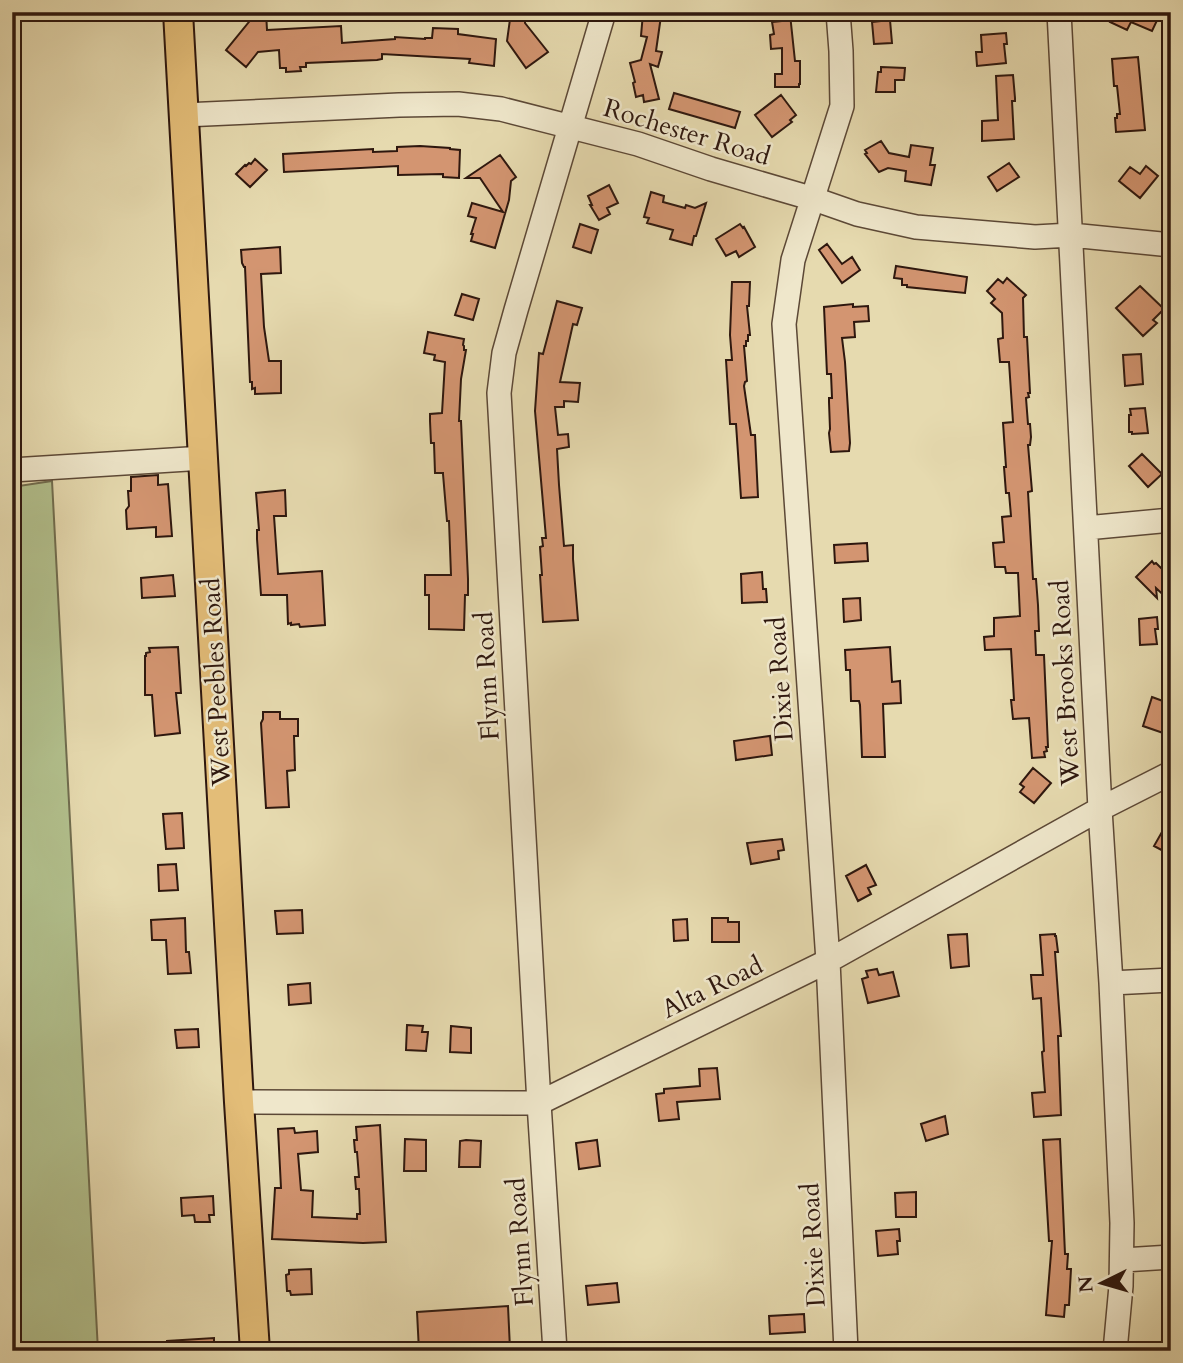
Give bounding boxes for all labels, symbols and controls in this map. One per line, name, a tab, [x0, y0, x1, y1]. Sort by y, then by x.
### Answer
street label: Rochester Road	[599, 90, 775, 174]
street label: West Peebles Road	[193, 577, 239, 788]
street label: West Brooks Road	[1042, 579, 1088, 788]
street label: Flynn Road	[466, 611, 508, 741]
street label: Dixie Road	[758, 615, 802, 742]
street label: Alta Road	[655, 947, 769, 1027]
street label: Flynn Road	[498, 1176, 542, 1307]
street label: Dixie Road	[792, 1182, 834, 1308]
north arrow	[1068, 1248, 1138, 1318]
text: N	[1072, 1275, 1100, 1294]

